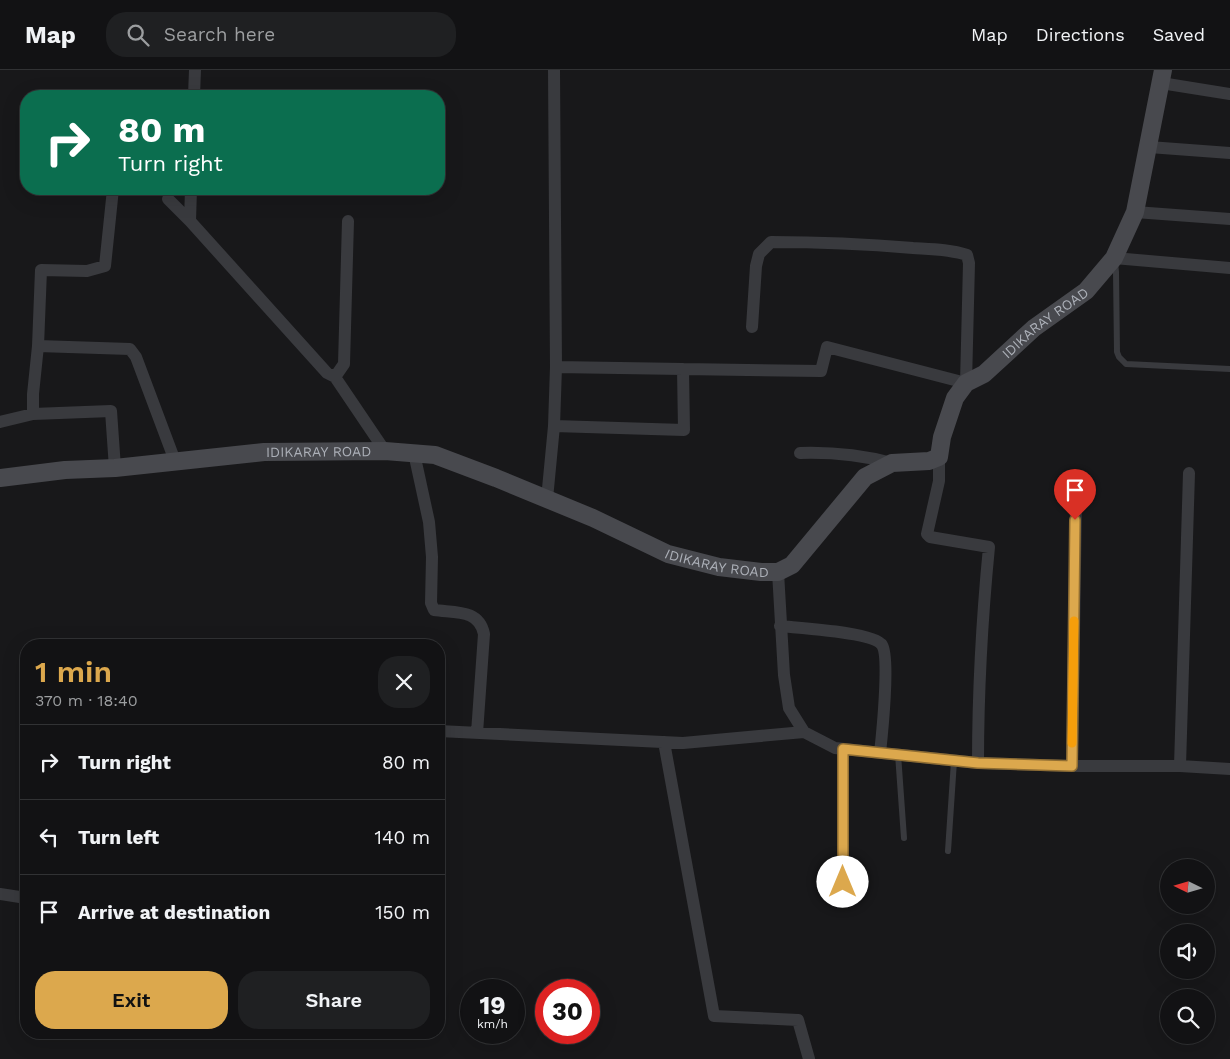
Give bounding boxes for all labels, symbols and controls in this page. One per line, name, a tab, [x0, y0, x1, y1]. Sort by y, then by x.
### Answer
search box	[106, 12, 456, 57]
text: Map	[25, 21, 76, 49]
icon: search	[124, 21, 152, 49]
text: Search here	[164, 23, 275, 46]
text: Map	[971, 24, 1008, 45]
text: Directions	[1036, 24, 1125, 45]
text: Saved	[1153, 24, 1205, 45]
text: 80 m	[118, 109, 205, 151]
icon: right	[35, 110, 100, 175]
text: Turn right	[118, 151, 223, 176]
street label: IDIKARAY ROAD	[999, 284, 1091, 361]
street label: IDIKARAY ROAD	[266, 443, 371, 460]
pin	[1054, 469, 1096, 520]
icon: arrive	[1061, 476, 1089, 504]
street label: IDIKARAY ROAD	[662, 546, 769, 580]
text: 1 min	[35, 654, 112, 689]
button: close	[378, 656, 430, 708]
text: 370 m · 18:40	[35, 691, 138, 710]
icon: right	[35, 748, 63, 776]
text: Turn right	[78, 751, 171, 774]
text: 80 m	[382, 751, 430, 774]
icon: left	[35, 823, 63, 851]
text: Turn left	[78, 826, 159, 849]
text: 140 m	[375, 826, 430, 849]
position arrow	[816, 855, 868, 907]
north arrow	[1160, 859, 1215, 914]
map controls	[1160, 859, 1215, 1044]
icon: arrive	[35, 898, 63, 926]
text: Arrive at destination	[78, 901, 270, 924]
text: 150 m	[375, 901, 430, 924]
button: sound	[1160, 924, 1215, 979]
button: Exit	[35, 971, 228, 1029]
button: Share	[238, 971, 430, 1029]
speed limit sign: 30	[535, 979, 600, 1044]
button: search	[1160, 989, 1215, 1044]
text: 19	[479, 991, 506, 1020]
text: km/h	[477, 1017, 508, 1031]

